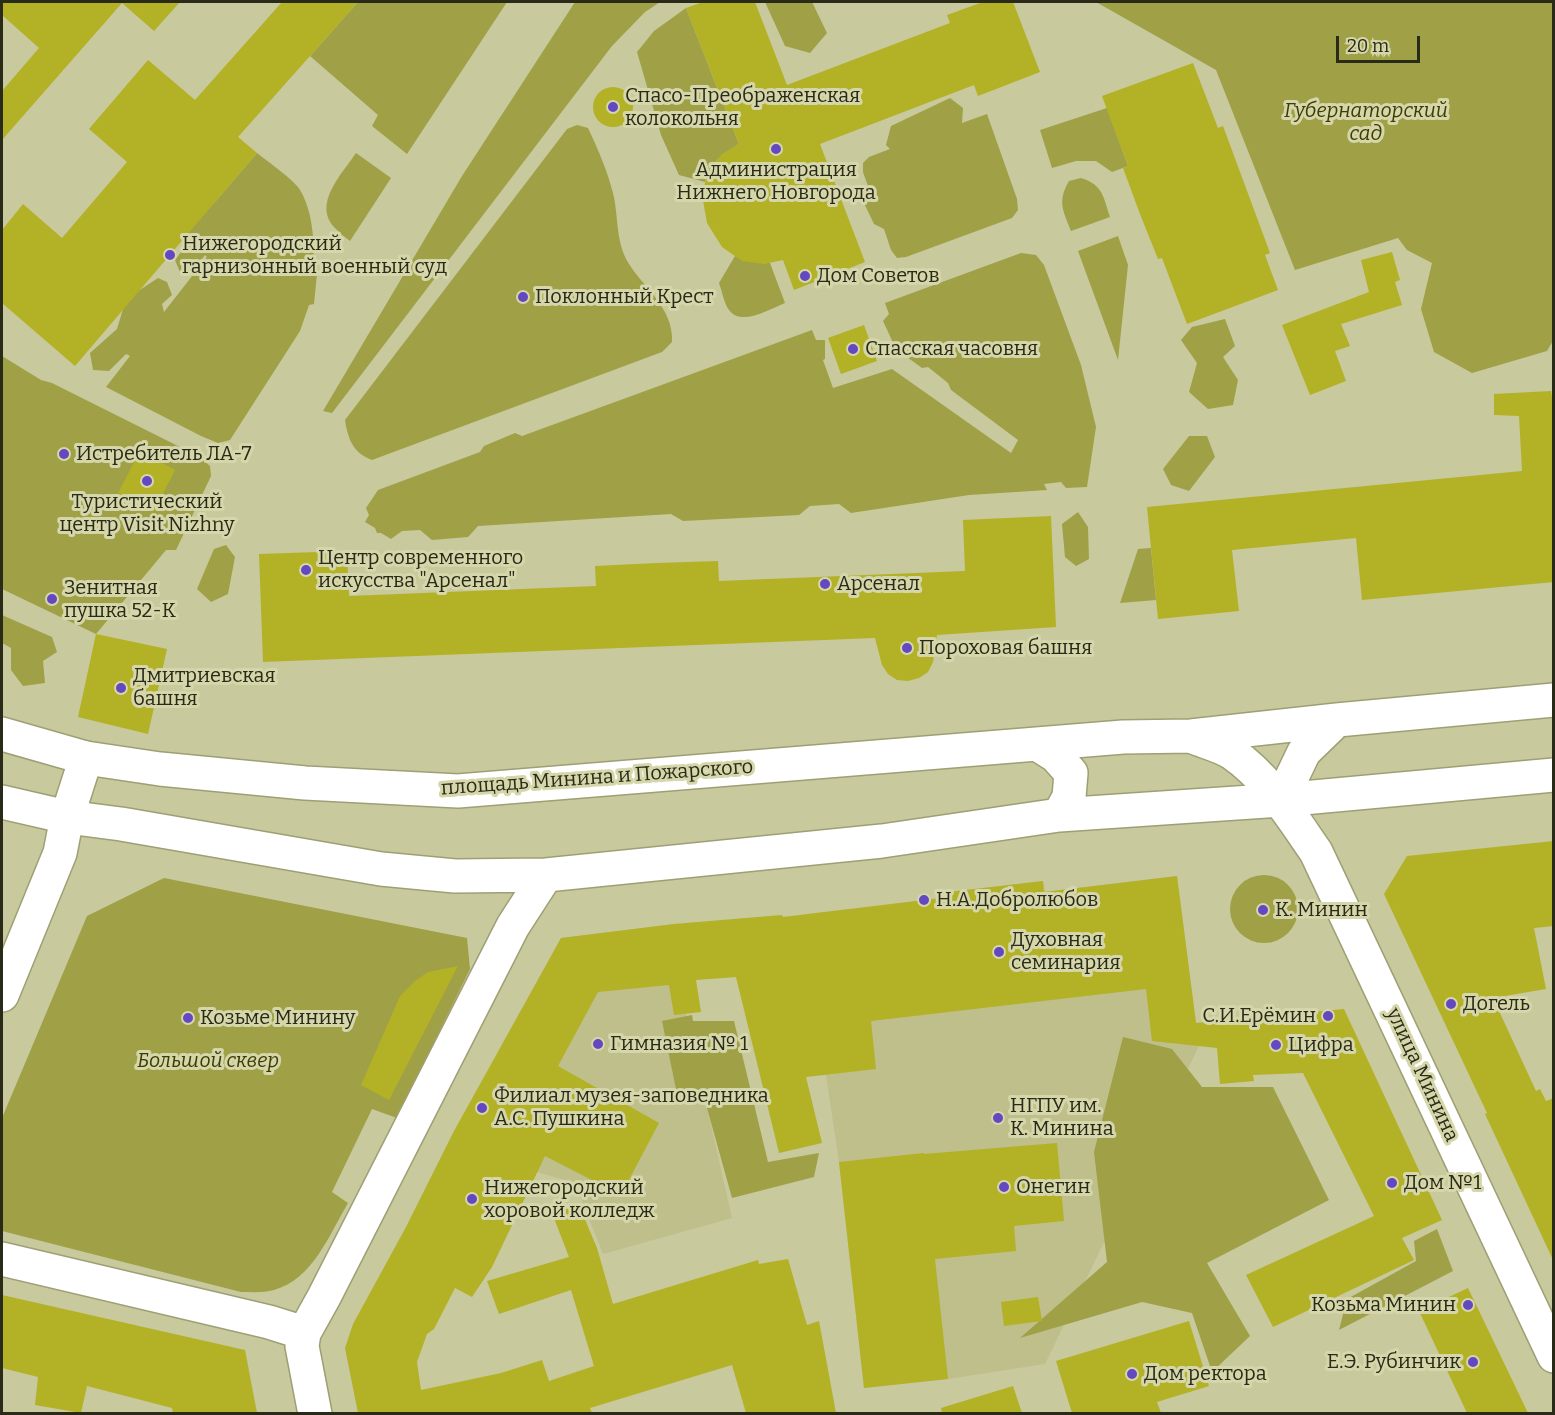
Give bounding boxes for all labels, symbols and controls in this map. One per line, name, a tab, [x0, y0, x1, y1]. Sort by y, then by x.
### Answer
scale bar	[1339, 24, 1423, 62]
text: 20 m	[1347, 35, 1389, 57]
place label: Спасо-Преображенская колокольня	[625, 84, 860, 131]
park label: Губернаторский сад	[1284, 99, 1448, 146]
marker: Спасо-Преображенская колокольня	[606, 100, 620, 114]
marker: Администрация Нижнего Новгорода	[769, 142, 783, 156]
place label: Администрация Нижнего Новгорода	[676, 158, 876, 205]
place label: Нижегородский гарнизонный военный суд	[182, 232, 447, 279]
marker: Нижегородский гарнизонный военный суд	[163, 248, 177, 262]
place label: Дом Советов	[817, 264, 940, 288]
marker: Дом Советов	[798, 269, 812, 283]
place label: Поклонный Крест	[535, 285, 714, 309]
marker: Поклонный Крест	[516, 290, 530, 304]
place label: Спасская часовня	[865, 337, 1038, 361]
marker: Спасская часовня	[846, 342, 860, 356]
place label: Истребитель ЛА-7	[76, 442, 251, 466]
marker: Истребитель ЛА-7	[57, 447, 71, 461]
marker: Туристический центр Visit Nizhny	[140, 474, 154, 488]
place label: Туристический центр Visit Nizhny	[60, 490, 234, 537]
place label: Центр современного искусства "Арсенал"	[318, 546, 523, 593]
marker: Центр современного искусства "Арсенал"	[299, 563, 313, 577]
place label: Арсенал	[837, 572, 920, 596]
place label: Зенитная пушка 52-К	[64, 576, 176, 623]
marker: Арсенал	[818, 577, 832, 591]
marker: Зенитная пушка 52-К	[45, 592, 59, 606]
place label: Пороховая башня	[919, 636, 1092, 660]
marker: Пороховая башня	[900, 641, 914, 655]
place label: Дмитриевская башня	[133, 664, 276, 711]
marker: Дмитриевская башня	[114, 681, 128, 695]
street label: площадь Минина и Пожарского	[440, 755, 754, 801]
place label: Н.А.Добролюбов	[936, 888, 1098, 912]
marker: Н.А.Добролюбов	[917, 893, 931, 907]
place label: К. Минин	[1275, 898, 1368, 922]
marker: К. Минин	[1256, 903, 1270, 917]
place label: Духовная семинария	[1011, 928, 1121, 975]
marker: Духовная семинария	[992, 945, 1006, 959]
place label: Догель	[1463, 992, 1530, 1016]
marker: Догель	[1444, 997, 1458, 1011]
place label: С.И.Ерёмин	[1202, 1004, 1316, 1028]
street label: улица Минина	[1381, 1004, 1463, 1146]
place label: Козьме Минину	[200, 1006, 355, 1030]
marker: С.И.Ерёмин	[1321, 1009, 1335, 1023]
marker: Козьме Минину	[181, 1011, 195, 1025]
place label: Гимназия № 1	[610, 1032, 748, 1056]
place label: Цифра	[1288, 1033, 1354, 1057]
marker: Гимназия № 1	[591, 1037, 605, 1051]
marker: Цифра	[1269, 1038, 1283, 1052]
park label: Большой сквер	[137, 1049, 279, 1073]
place label: Филиал музея-заповедника А.С. Пушкина	[494, 1084, 769, 1131]
place label: НГПУ им. К. Минина	[1010, 1094, 1114, 1141]
marker: Филиал музея-заповедника А.С. Пушкина	[475, 1101, 489, 1115]
marker: НГПУ им. К. Минина	[991, 1111, 1005, 1125]
place label: Дом №1	[1404, 1171, 1481, 1195]
place label: Онегин	[1016, 1175, 1090, 1199]
place label: Нижегородский хоровой колледж	[484, 1176, 655, 1223]
marker: Дом №1	[1385, 1176, 1399, 1190]
marker: Онегин	[997, 1180, 1011, 1194]
marker: Нижегородский хоровой колледж	[465, 1192, 479, 1206]
place label: Козьма Минин	[1311, 1293, 1456, 1317]
marker: Козьма Минин	[1461, 1298, 1475, 1312]
place label: Е.Э. Рубинчик	[1327, 1350, 1461, 1374]
marker: Е.Э. Рубинчик	[1466, 1355, 1480, 1369]
place label: Дом ректора	[1144, 1362, 1267, 1386]
marker: Дом ректора	[1125, 1367, 1139, 1381]

